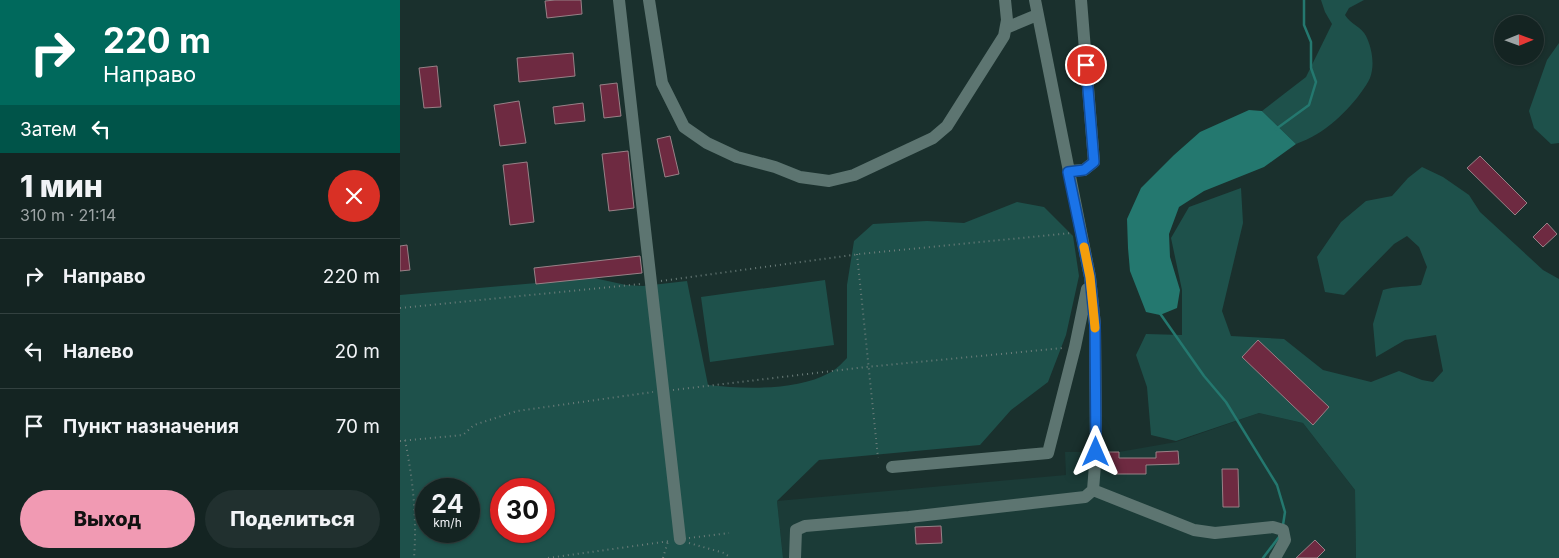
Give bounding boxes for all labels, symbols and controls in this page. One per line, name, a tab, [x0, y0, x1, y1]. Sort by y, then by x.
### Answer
north arrow	[1494, 15, 1544, 65]
map controls	[1494, 15, 1544, 65]
text: 220 m	[103, 19, 211, 61]
icon: right	[20, 20, 85, 85]
pin	[1065, 44, 1107, 86]
icon: arrive	[1072, 51, 1100, 79]
text: Направо	[103, 61, 196, 87]
icon: left	[87, 115, 115, 143]
text: Затем	[20, 118, 77, 141]
text: 1 мин	[20, 168, 103, 204]
button: close	[328, 170, 380, 222]
text: 310 m · 21:14	[20, 205, 116, 225]
icon: right	[20, 262, 48, 290]
text: Направо	[63, 265, 146, 288]
text: 220 m	[323, 265, 380, 288]
icon: left	[20, 337, 48, 365]
text: Налево	[63, 340, 134, 363]
text: 20 m	[334, 340, 380, 363]
icon: arrive	[20, 412, 48, 440]
text: Пункт назначения	[63, 415, 239, 438]
text: 70 m	[336, 415, 380, 438]
position arrow	[1069, 425, 1121, 477]
speed limit sign: 30	[490, 478, 555, 543]
text: 24	[431, 489, 464, 519]
button: Выход	[20, 490, 195, 548]
button: Поделиться	[205, 490, 380, 548]
text: km/h	[433, 515, 462, 530]

